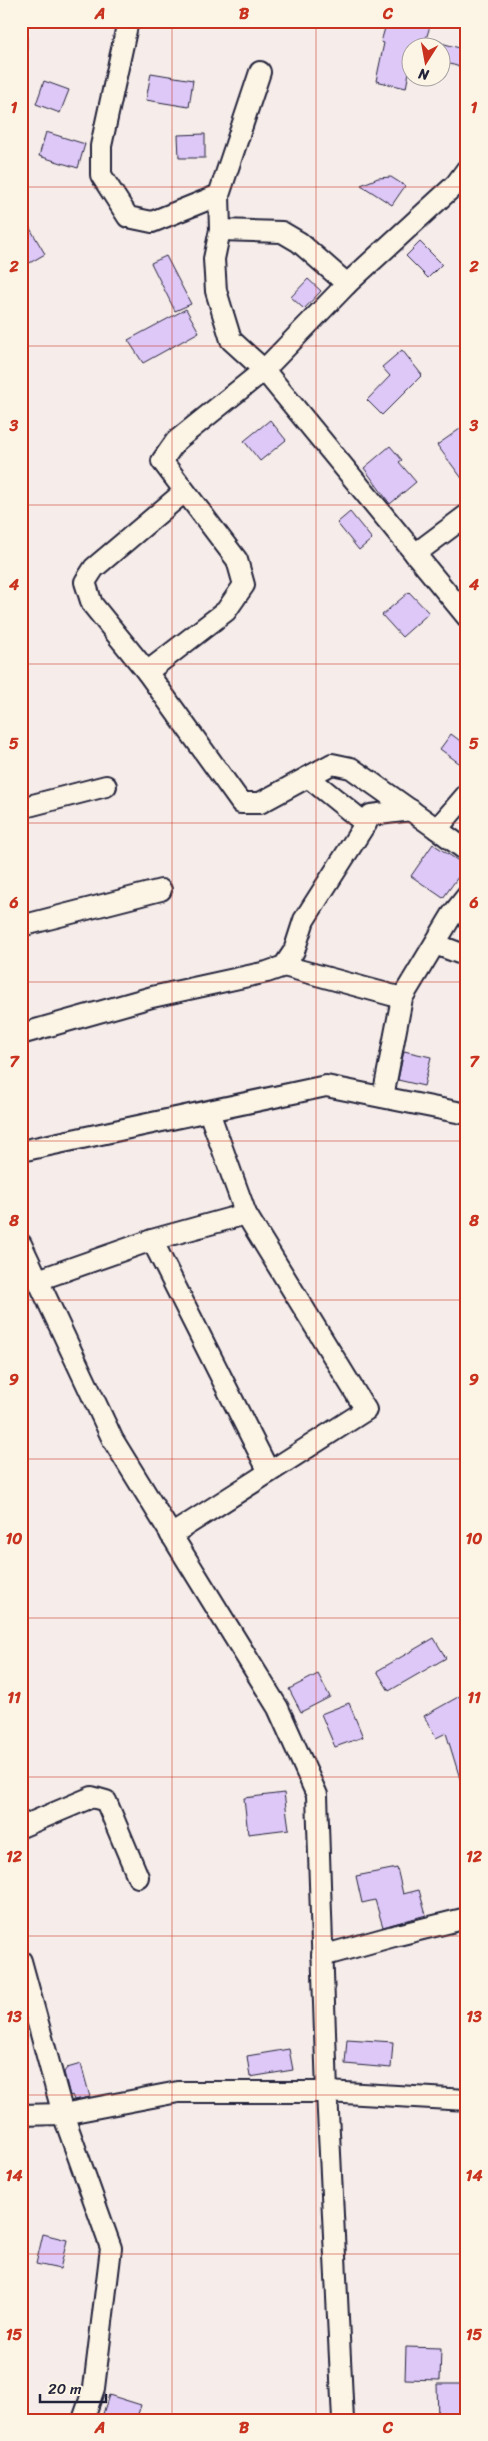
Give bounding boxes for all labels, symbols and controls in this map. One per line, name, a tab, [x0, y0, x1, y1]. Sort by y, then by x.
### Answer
text: A	[94, 0, 105, 28]
text: B	[239, 0, 250, 28]
text: C	[382, 0, 394, 28]
north arrow	[400, 38, 450, 88]
text: N	[416, 61, 432, 88]
text: 1	[11, 93, 18, 122]
text: 1	[471, 93, 478, 122]
text: 2	[8, 252, 19, 281]
text: 2	[468, 252, 479, 281]
text: 3	[9, 411, 19, 440]
text: 3	[469, 411, 479, 440]
text: 4	[8, 570, 19, 599]
text: 4	[468, 570, 479, 599]
text: 5	[9, 729, 19, 758]
text: 5	[469, 729, 479, 758]
text: 6	[8, 888, 19, 917]
text: 6	[468, 888, 479, 917]
text: 7	[9, 1047, 20, 1076]
text: 7	[469, 1047, 480, 1076]
text: 8	[8, 1206, 19, 1235]
text: 8	[468, 1206, 479, 1235]
text: 9	[9, 1365, 19, 1394]
text: 9	[469, 1365, 479, 1394]
text: 10	[6, 1524, 22, 1553]
text: 10	[466, 1524, 482, 1553]
text: 11	[7, 1683, 21, 1712]
text: 11	[467, 1683, 481, 1712]
text: 12	[6, 1842, 23, 1871]
text: 12	[466, 1842, 483, 1871]
text: 13	[6, 2002, 22, 2031]
text: 13	[466, 2002, 482, 2031]
text: 14	[6, 2161, 22, 2190]
text: 14	[466, 2161, 482, 2190]
text: 15	[6, 2320, 23, 2349]
text: 15	[466, 2320, 483, 2349]
scale bar	[40, 2371, 106, 2403]
text: 20 m	[48, 2376, 82, 2402]
text: A	[94, 2413, 105, 2441]
text: B	[239, 2413, 250, 2441]
text: C	[382, 2413, 394, 2441]

